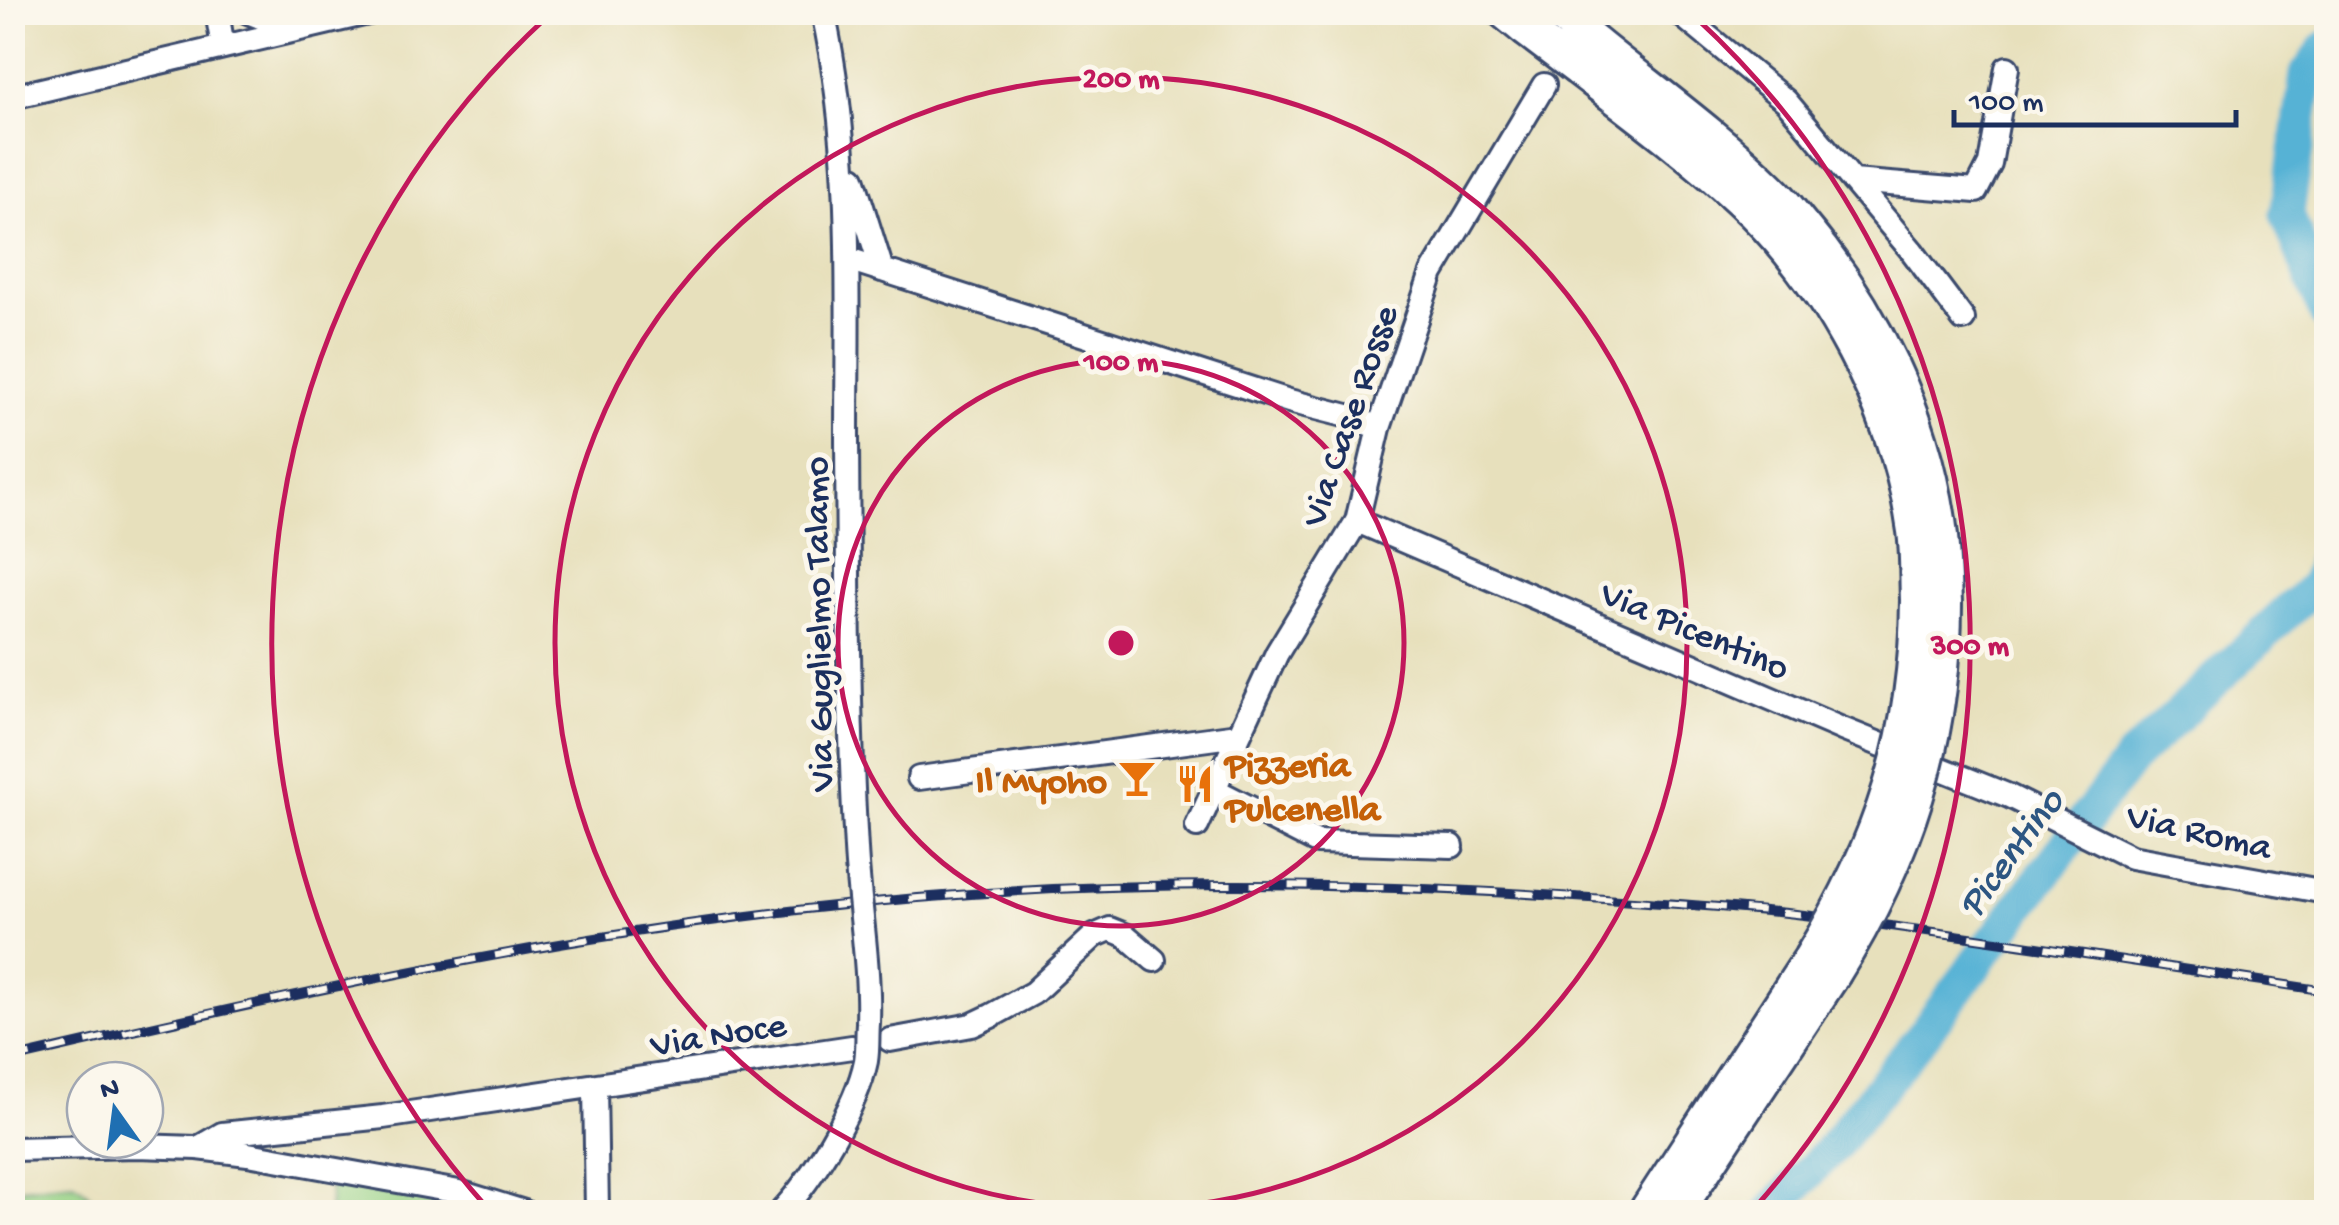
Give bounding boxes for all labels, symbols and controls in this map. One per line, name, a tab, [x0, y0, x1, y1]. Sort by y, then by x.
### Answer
text: 200 m	[1082, 64, 1160, 99]
scale bar	[1954, 65, 2236, 127]
text: 100 m	[1968, 87, 2044, 122]
street label: Via Case Rosse	[1294, 300, 1411, 534]
text: 100 m	[1083, 347, 1159, 382]
street label: Via Guglielmo Talamo	[797, 456, 847, 793]
street label: Via Picentino	[1592, 574, 1795, 693]
centre of rings	[1103, 625, 1139, 661]
text: 300 m	[1930, 631, 2010, 666]
place label: Pizzeria Pulcenella	[1223, 746, 1382, 834]
bar icon: Il Myoho	[1116, 757, 1158, 799]
place label: Il Myoho	[976, 762, 1107, 806]
restaurant icon: Pizzeria Pulcenella	[1174, 763, 1216, 805]
water label: Picentino	[1950, 780, 2078, 928]
street label: Via Roma	[2121, 797, 2277, 873]
street label: Via Noce	[647, 1005, 790, 1070]
north arrow	[65, 1060, 165, 1160]
text: N	[97, 1072, 123, 1108]

